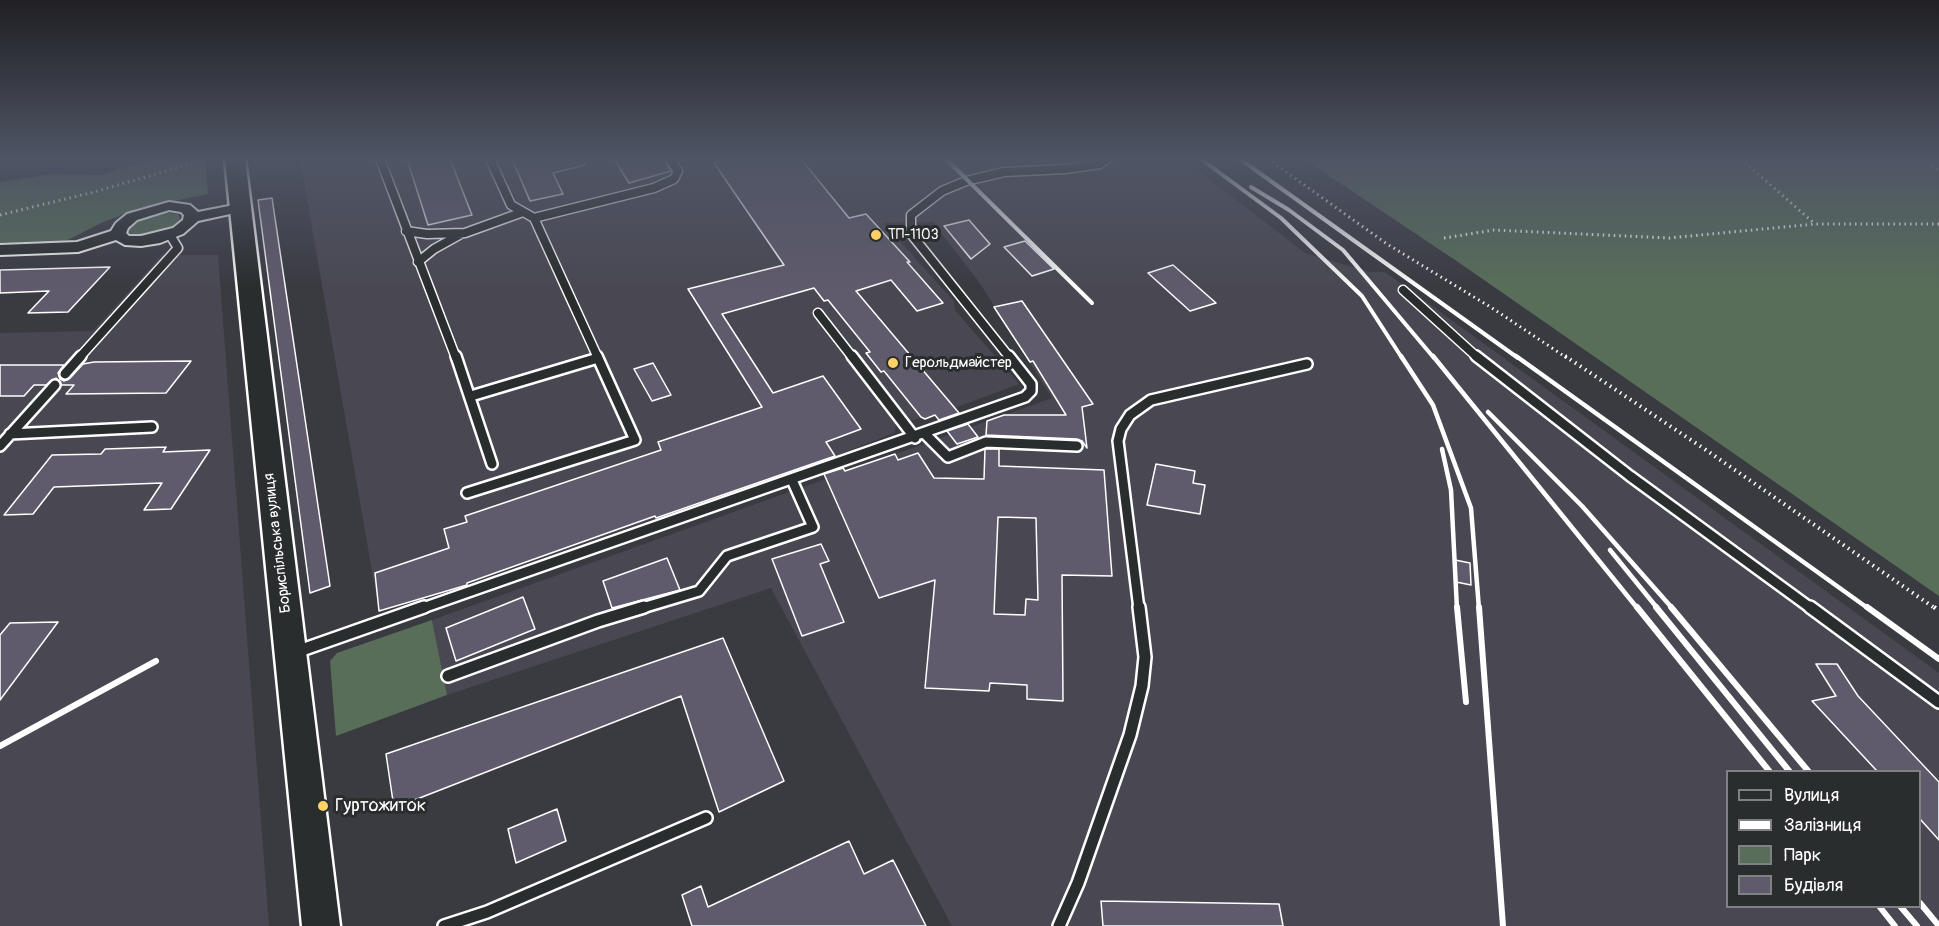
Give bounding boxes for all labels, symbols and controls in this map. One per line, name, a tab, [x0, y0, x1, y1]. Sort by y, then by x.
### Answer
place label: ТП-1103	[888, 227, 938, 243]
marker: ТП-1103	[869, 228, 883, 242]
place label: Герольдмайстер	[905, 354, 1012, 372]
marker: Герольдмайстер	[886, 356, 900, 370]
street label: Бориспільська вулиця	[260, 472, 296, 614]
legend	[1726, 770, 1921, 908]
text: Вулиця	[1784, 784, 1839, 807]
place label: Гуртожиток	[335, 795, 426, 817]
marker: Гуртожиток	[316, 799, 330, 813]
text: Залізниця	[1784, 814, 1861, 837]
text: Парк	[1784, 844, 1821, 867]
text: Будівля	[1784, 874, 1843, 897]

